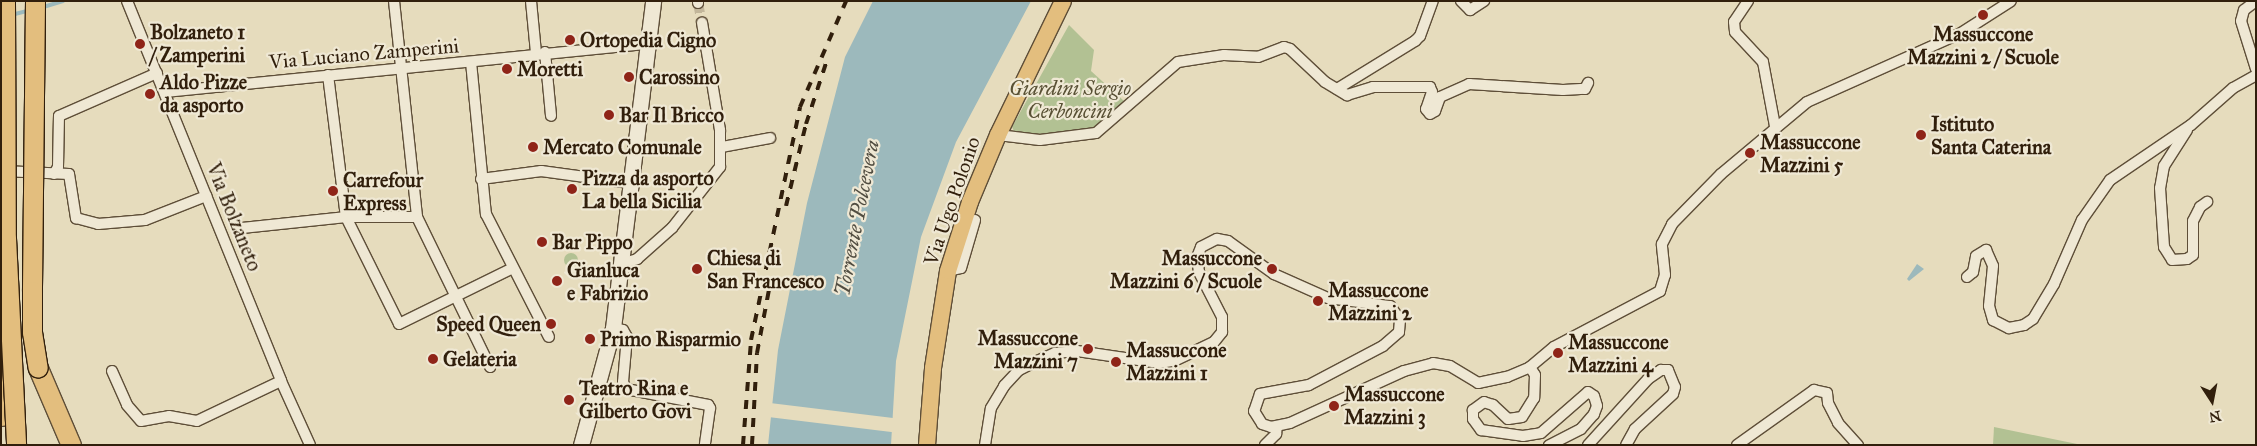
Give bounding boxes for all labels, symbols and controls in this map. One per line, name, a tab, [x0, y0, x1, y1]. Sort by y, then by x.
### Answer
marker: Massuccone Mazzini 2 / Scuole	[1977, 9, 1989, 21]
place label: Bolzaneto 1 / Zamperini	[150, 21, 245, 68]
place label: Massuccone Mazzini 2 / Scuole	[1907, 23, 2059, 70]
place label: Ortopedia Cigno	[580, 28, 716, 52]
street label: Via Luciano Zamperini	[268, 34, 460, 74]
marker: Ortopedia Cigno	[564, 34, 576, 46]
marker: Bolzaneto 1 / Zamperini	[134, 38, 146, 50]
place label: Moretti	[517, 57, 583, 81]
marker: Moretti	[501, 63, 513, 75]
place label: Carossino	[639, 65, 720, 89]
place label: Aldo Pizze da asporto	[160, 70, 247, 117]
marker: Carossino	[623, 71, 635, 83]
park label: Giardini Sergio Cerboncini	[1009, 76, 1131, 123]
marker: Aldo Pizze da asporto	[144, 88, 156, 100]
place label: Bar Il Bricco	[619, 103, 724, 127]
marker: Bar Il Bricco	[603, 109, 615, 121]
place label: Istituto Santa Caterina	[1931, 112, 2051, 159]
marker: Istituto Santa Caterina	[1915, 129, 1927, 141]
place label: Massuccone Mazzini 5	[1760, 130, 1861, 177]
street label: Via Ugo Polonio	[919, 134, 985, 268]
place label: Mercato Comunale	[543, 135, 702, 159]
water label: Torrente Polcevera	[829, 138, 885, 298]
marker: Mercato Comunale	[527, 141, 539, 153]
marker: Massuccone Mazzini 5	[1744, 147, 1756, 159]
street label: Via Bolzaneto	[201, 159, 267, 275]
place label: Pizza da asporto La bella Sicilia	[582, 166, 714, 213]
place label: Carrefour Express	[343, 168, 423, 215]
marker: Pizza da asporto La bella Sicilia	[566, 183, 578, 195]
marker: Carrefour Express	[327, 185, 339, 197]
place label: Bar Pippo	[552, 230, 633, 254]
marker: Bar Pippo	[536, 236, 548, 248]
place label: Chiesa di San Francesco	[707, 246, 824, 293]
place label: Massuccone Mazzini 6 / Scuole	[1110, 246, 1262, 293]
place label: Gianluca e Fabrizio	[567, 258, 648, 305]
marker: Chiesa di San Francesco	[691, 263, 703, 275]
marker: Massuccone Mazzini 6 / Scuole	[1266, 263, 1278, 275]
marker: Gianluca e Fabrizio	[551, 275, 563, 287]
place label: Massuccone Mazzini 2	[1328, 278, 1429, 325]
marker: Massuccone Mazzini 2	[1312, 295, 1324, 307]
place label: Speed Queen	[436, 312, 541, 336]
marker: Speed Queen	[545, 318, 557, 330]
place label: Massuccone Mazzini 7	[977, 326, 1078, 373]
place label: Primo Risparmio	[600, 327, 741, 351]
place label: Massuccone Mazzini 4	[1568, 330, 1669, 377]
marker: Primo Risparmio	[584, 333, 596, 345]
place label: Massuccone Mazzini 1	[1126, 339, 1227, 386]
marker: Massuccone Mazzini 7	[1082, 343, 1094, 355]
place label: Gelateria	[443, 347, 517, 371]
marker: Massuccone Mazzini 4	[1552, 347, 1564, 359]
marker: Gelateria	[427, 353, 439, 365]
marker: Massuccone Mazzini 1	[1110, 356, 1122, 368]
place label: Teatro Rina e Gilberto Govi	[579, 376, 692, 423]
north arrow	[2187, 376, 2237, 426]
place label: Massuccone Mazzini 3	[1344, 382, 1445, 429]
marker: Teatro Rina e Gilberto Govi	[563, 394, 575, 406]
marker: Massuccone Mazzini 3	[1328, 400, 1340, 412]
text: N	[2208, 407, 2222, 426]

